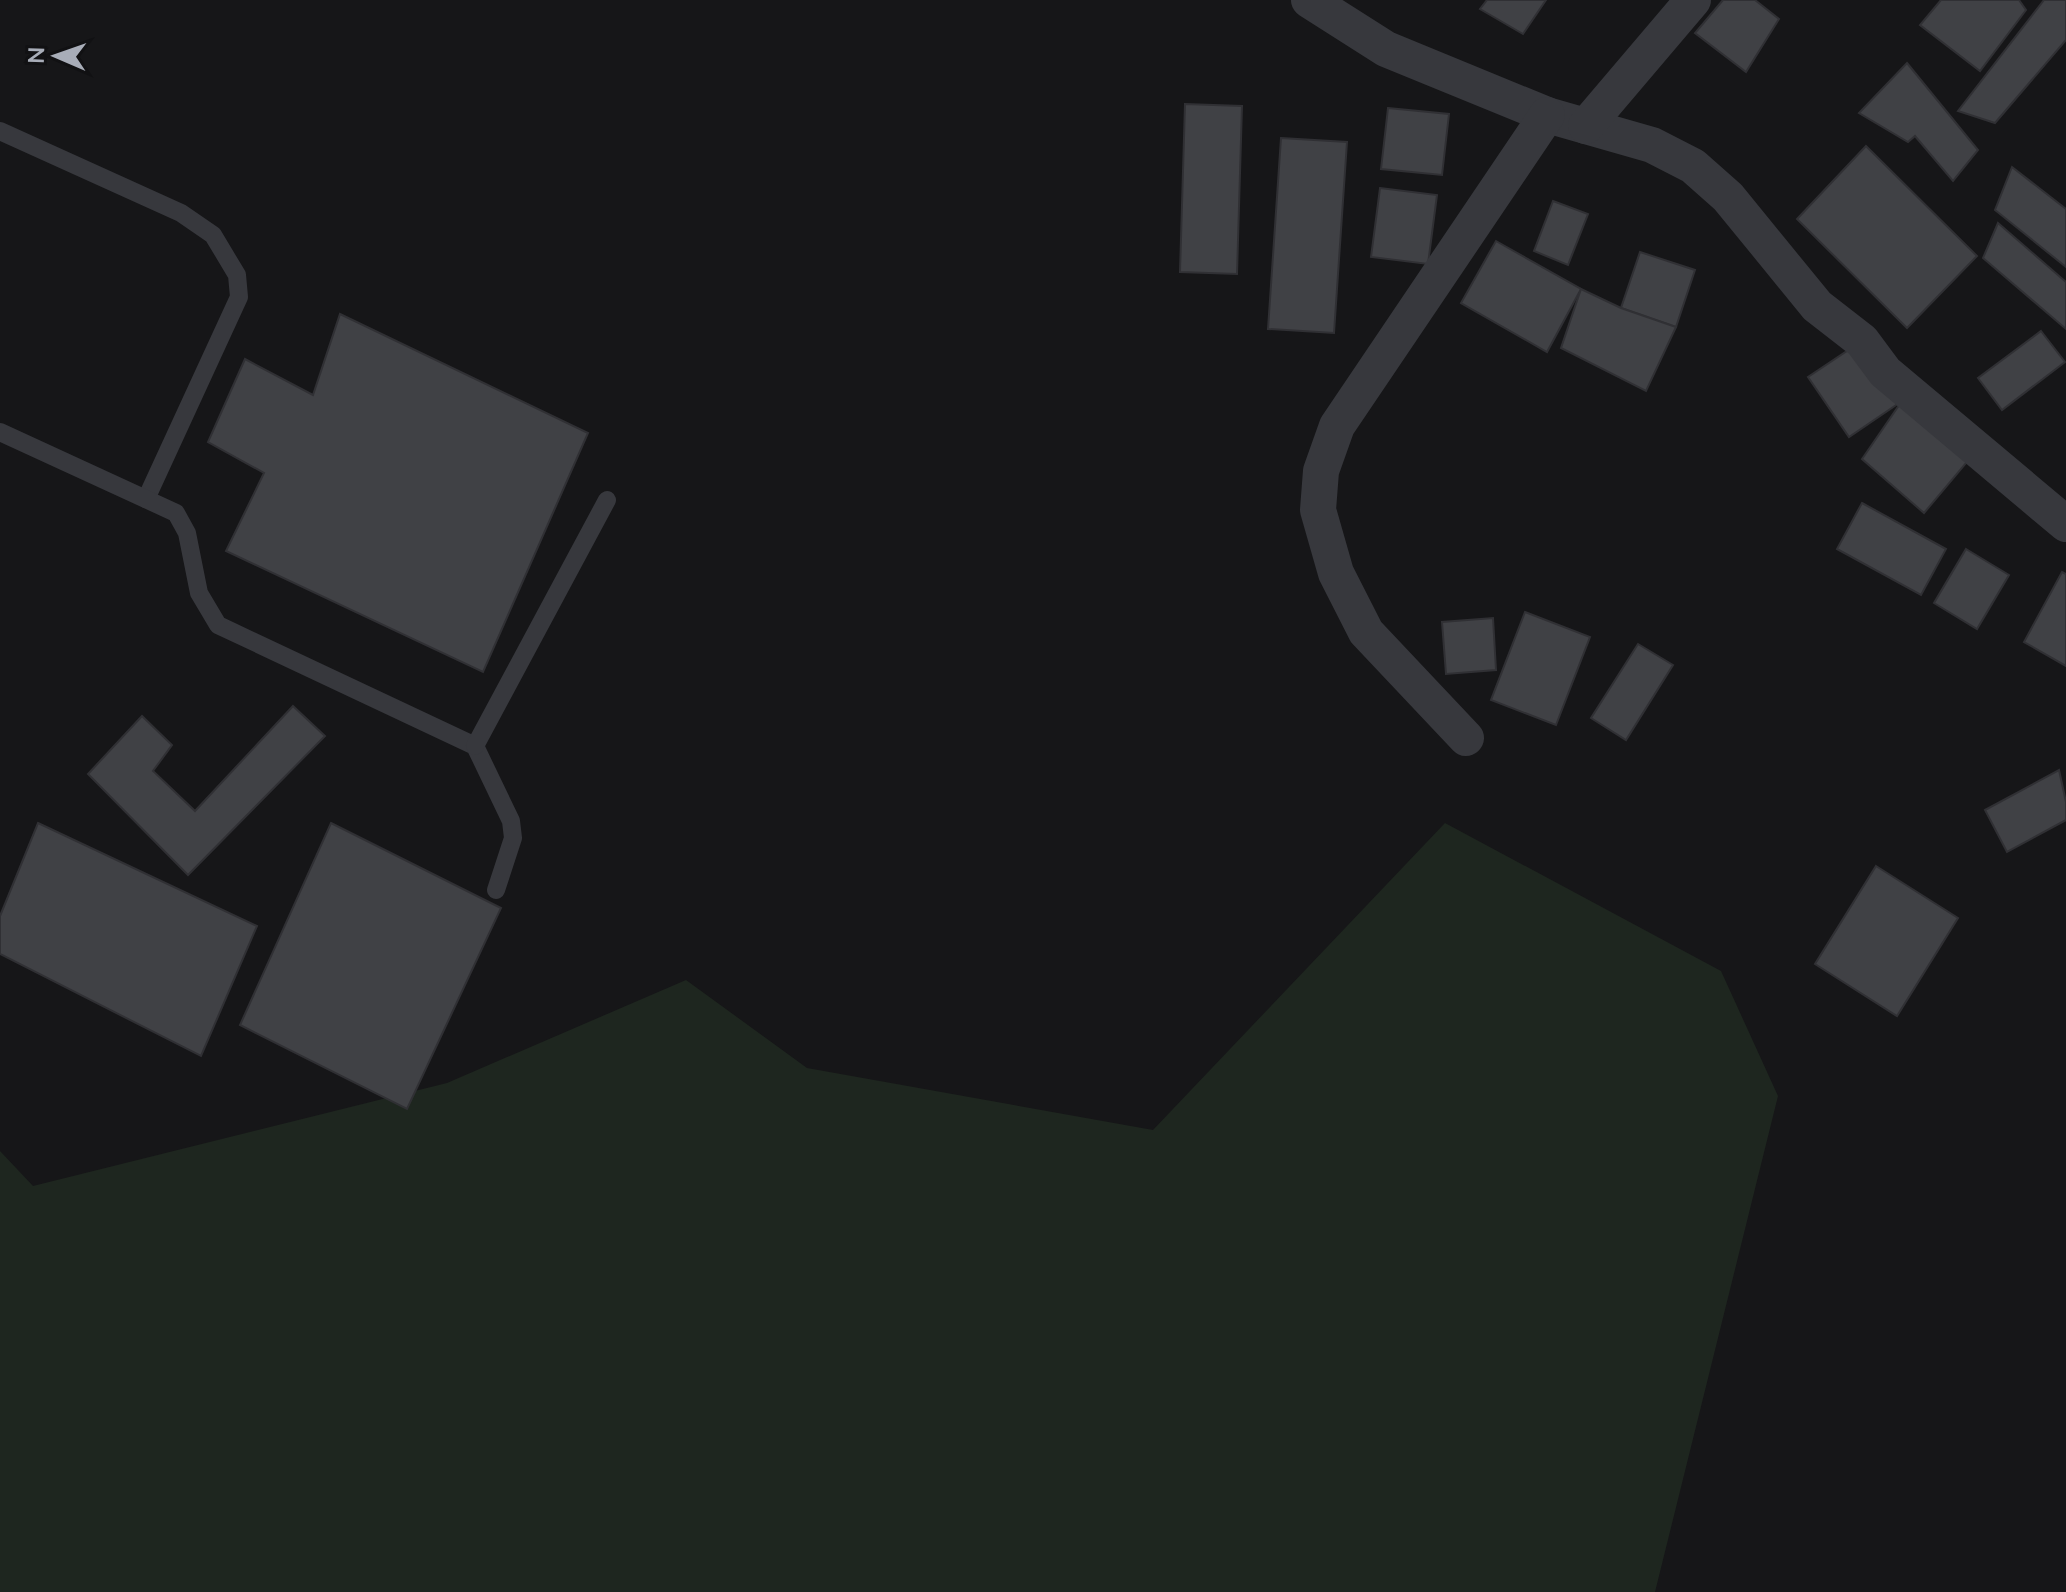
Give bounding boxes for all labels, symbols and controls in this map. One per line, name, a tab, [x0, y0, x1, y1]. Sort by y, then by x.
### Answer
north arrow	[16, 16, 96, 96]
text: N	[22, 46, 49, 64]

